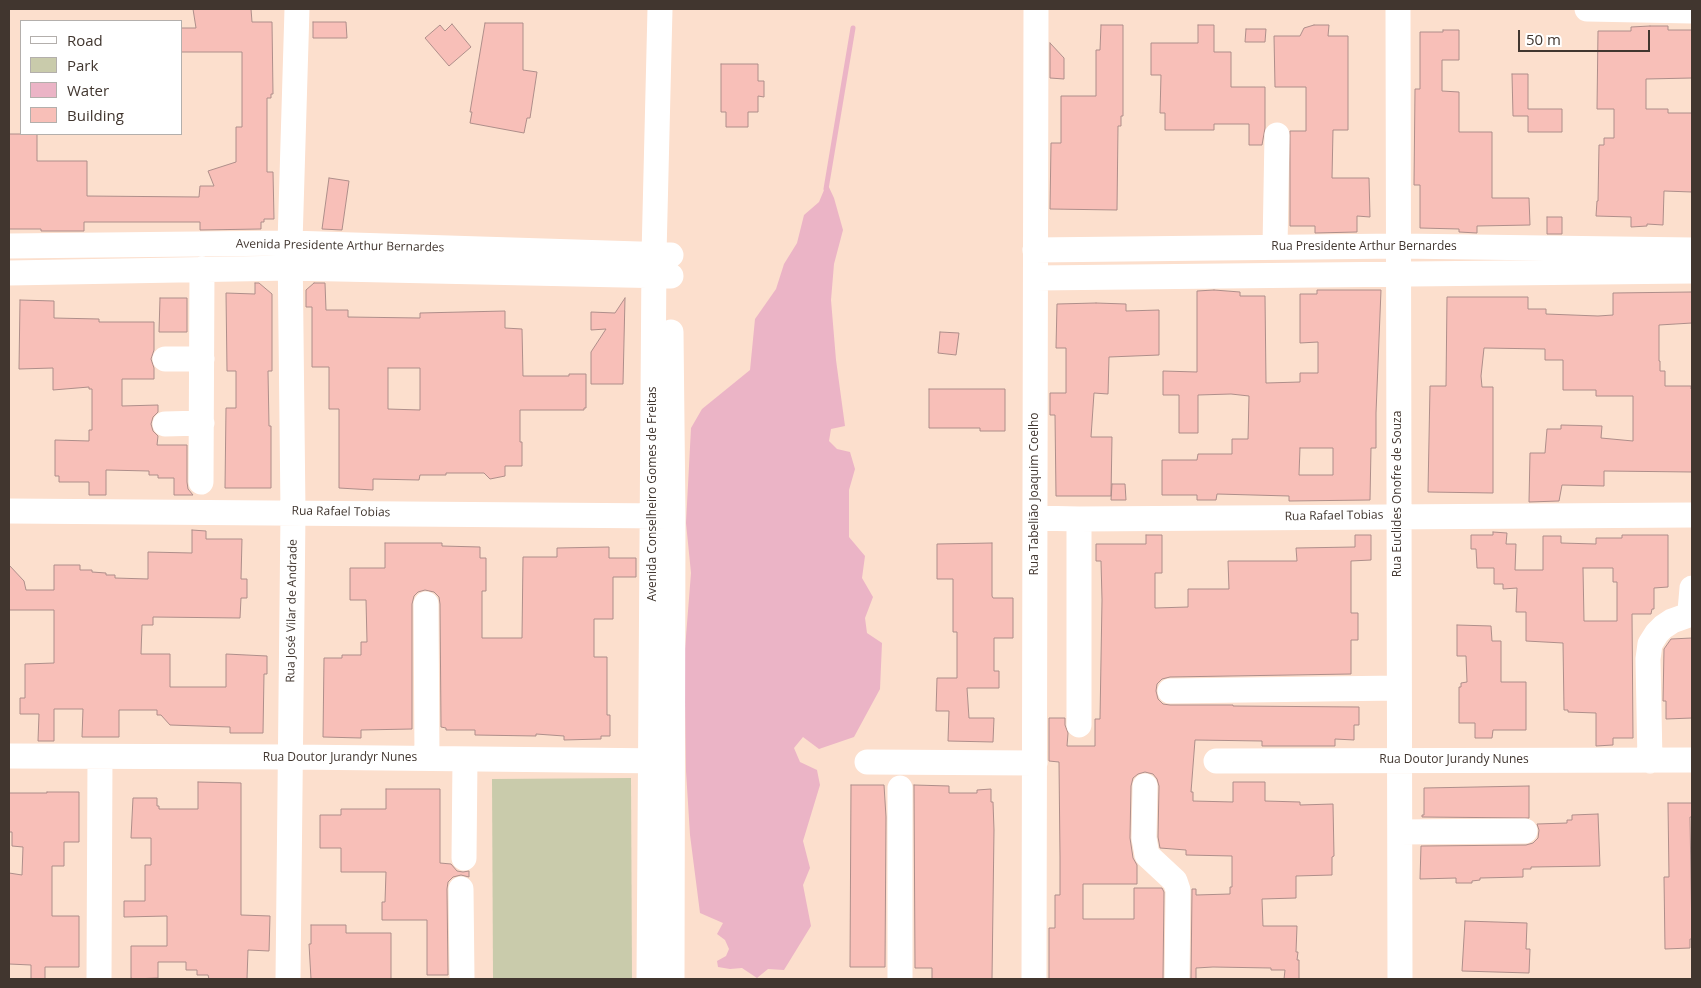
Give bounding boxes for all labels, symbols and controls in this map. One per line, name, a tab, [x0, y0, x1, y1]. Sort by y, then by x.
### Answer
legend	[20, 20, 182, 135]
scale bar	[1521, 20, 1654, 52]
text: 50 m	[1526, 29, 1561, 49]
text: Road	[67, 30, 103, 50]
text: Park	[67, 55, 98, 75]
text: Water	[67, 80, 109, 100]
text: Building	[67, 105, 124, 125]
street label: Avenida Presidente Arthur Bernardes	[236, 237, 444, 255]
street label: Rua Presidente Arthur Bernardes	[1271, 240, 1457, 254]
street label: Avenida Conselheiro Gomes de Freitas	[646, 386, 660, 602]
street label: Rua Euclides Onofre de Souza	[1391, 411, 1405, 577]
street label: Rua Tabelião Joaquim Coelho	[1028, 412, 1042, 576]
street label: Rua Rafael Tobias	[291, 504, 391, 520]
street label: Rua Rafael Tobias	[1284, 508, 1384, 524]
street label: Rua José Vilar de Andrade	[284, 539, 300, 683]
street label: Rua Doutor Jurandyr Nunes	[263, 751, 417, 765]
street label: Rua Doutor Jurandy Nunes	[1379, 753, 1529, 767]

